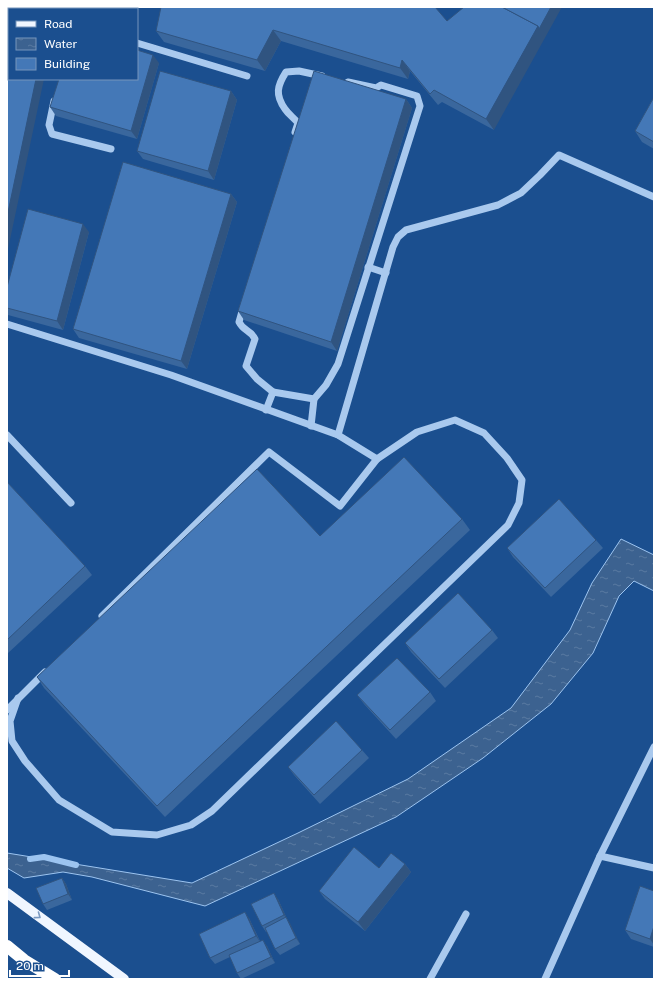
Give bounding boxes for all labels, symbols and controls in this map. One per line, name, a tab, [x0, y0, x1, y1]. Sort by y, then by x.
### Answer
legend	[8, 8, 138, 80]
text: Road	[44, 17, 72, 31]
text: Water	[44, 37, 78, 51]
text: Building	[44, 57, 90, 71]
one-way arrow	[34, 911, 41, 918]
scale bar	[10, 952, 69, 978]
text: 20 m	[16, 959, 44, 973]

